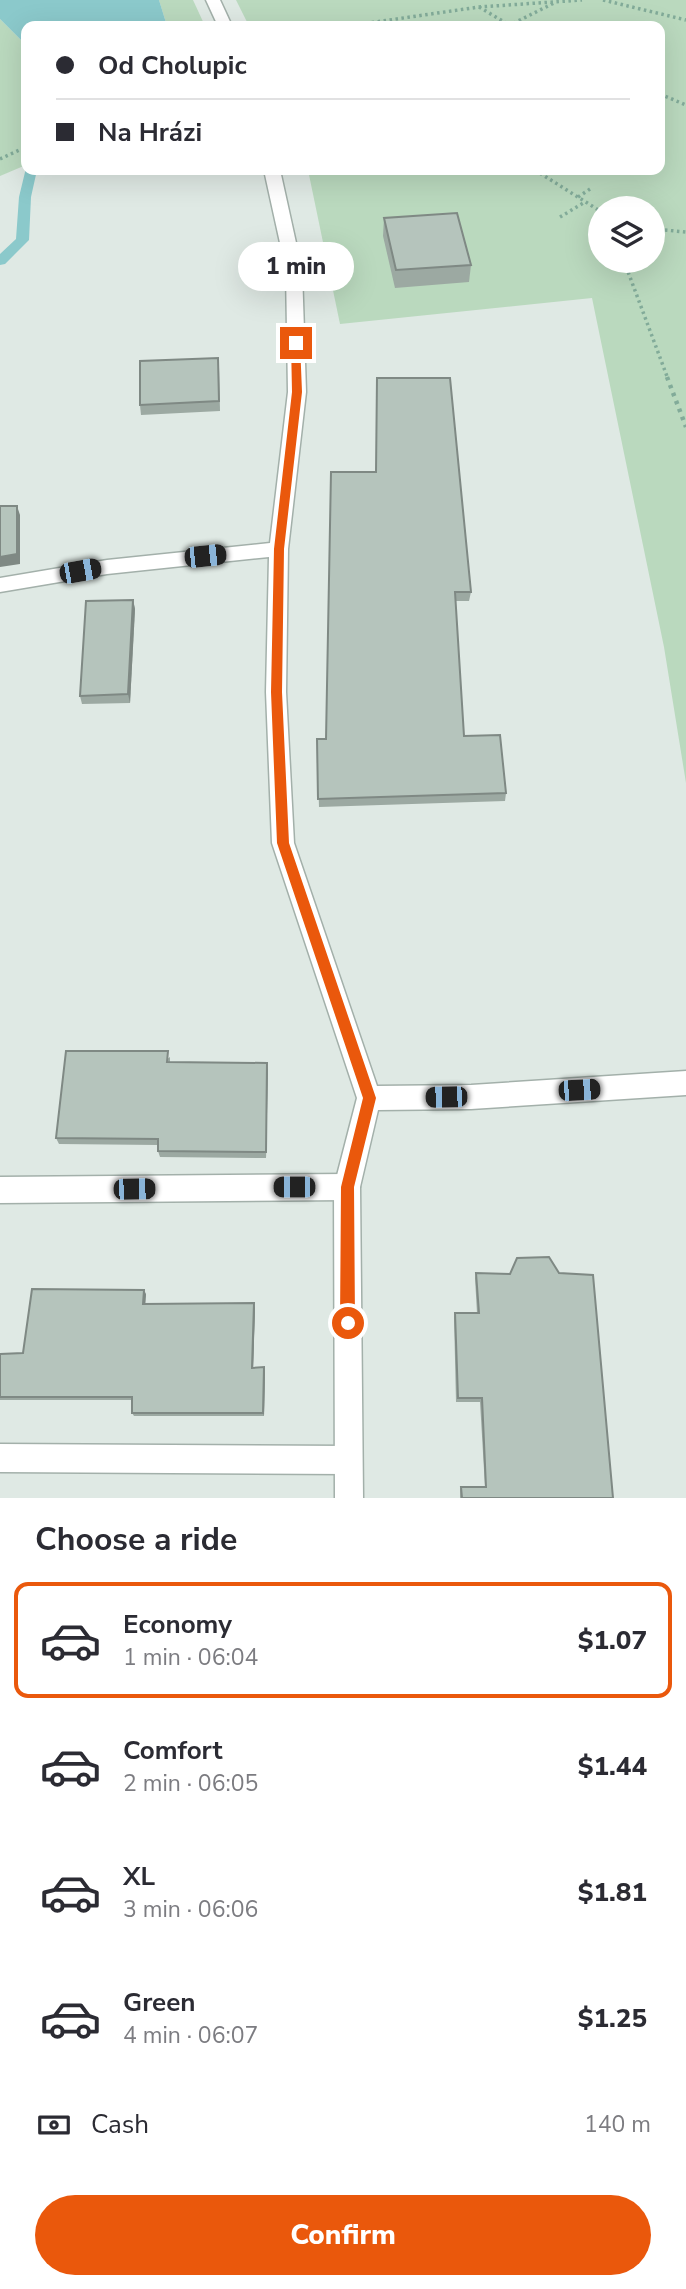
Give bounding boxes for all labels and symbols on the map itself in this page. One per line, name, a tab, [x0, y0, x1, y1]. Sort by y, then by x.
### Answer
callout: 1 min	[238, 242, 354, 290]
route end	[280, 327, 312, 359]
car	[184, 543, 227, 569]
car	[58, 557, 103, 585]
car	[558, 1078, 601, 1102]
car	[425, 1086, 468, 1108]
car	[274, 1177, 316, 1198]
car	[113, 1178, 156, 1200]
route start	[332, 1307, 364, 1339]

